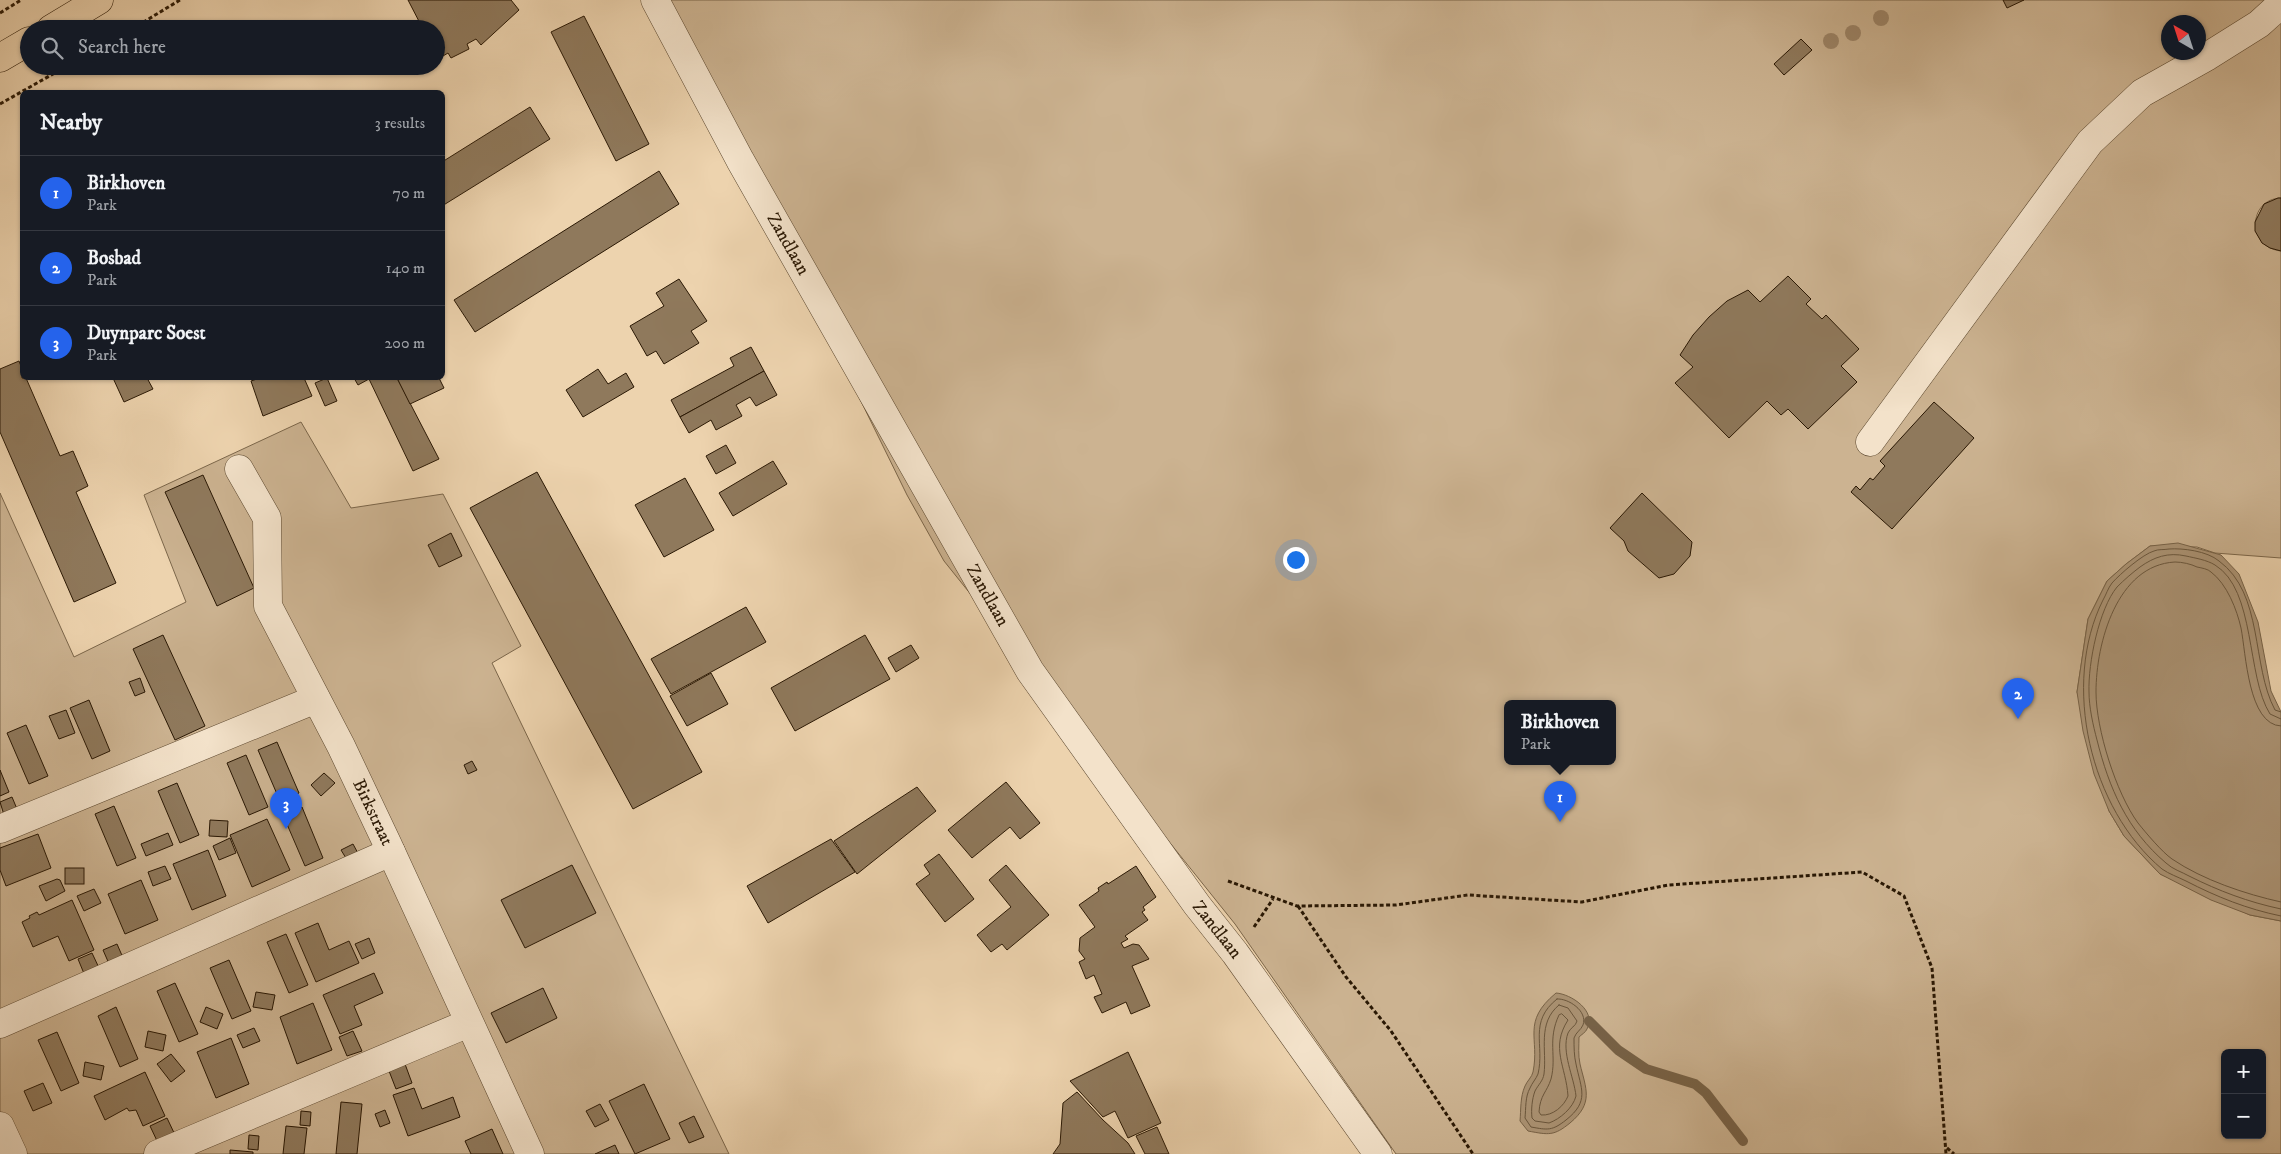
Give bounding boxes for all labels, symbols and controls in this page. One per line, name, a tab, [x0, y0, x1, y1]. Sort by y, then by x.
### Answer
north arrow	[2161, 15, 2206, 60]
search box	[20, 20, 445, 75]
icon: search	[38, 34, 66, 62]
text: Search here	[78, 36, 166, 59]
text: Nearby	[40, 110, 102, 136]
text: 3 results	[375, 113, 425, 133]
text: Birkhoven	[87, 172, 165, 195]
text: 1	[53, 183, 59, 203]
text: 70 m	[393, 183, 425, 203]
text: Park	[87, 195, 117, 215]
street label: Zandlaan	[762, 209, 814, 280]
text: Bosbad	[87, 247, 141, 270]
text: 2	[52, 258, 60, 278]
text: 140 m	[386, 258, 425, 278]
text: Park	[87, 270, 117, 290]
text: Duynparc Soest	[87, 322, 206, 345]
text: 3	[53, 333, 59, 353]
text: 200 m	[384, 333, 425, 353]
text: Park	[87, 345, 117, 365]
your location	[1283, 547, 1309, 573]
street label: Zandlaan	[961, 561, 1014, 631]
pin: 2	[2002, 678, 2034, 719]
popup	[1504, 700, 1616, 765]
text: Birkhoven	[1521, 711, 1599, 734]
text: Park	[1521, 734, 1551, 754]
street label: Birkstraat	[347, 776, 398, 850]
pin: 1	[1544, 781, 1576, 822]
pin: 3	[270, 788, 302, 829]
street label: Zandlaan	[1187, 897, 1247, 964]
map controls	[2221, 1049, 2266, 1139]
button: +	[2221, 1049, 2266, 1094]
button: −	[2221, 1094, 2266, 1139]

